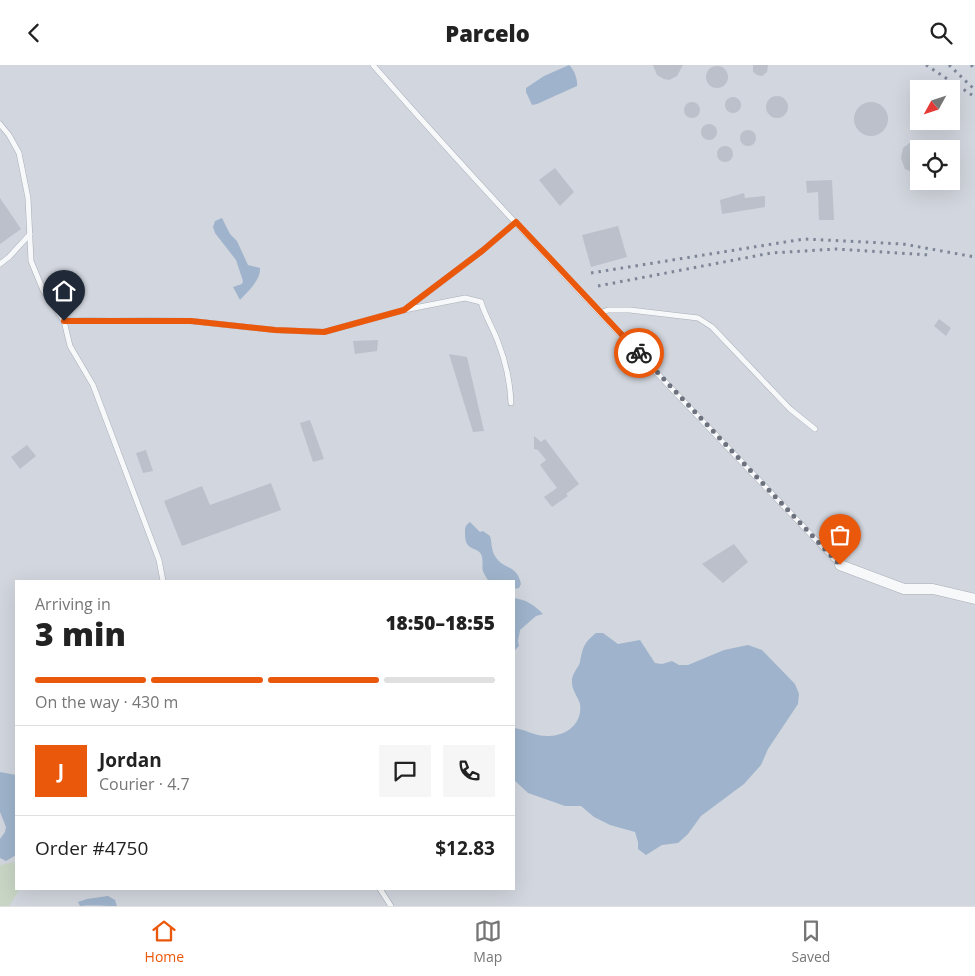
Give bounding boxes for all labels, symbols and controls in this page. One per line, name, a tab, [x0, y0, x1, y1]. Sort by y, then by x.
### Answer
text: Parcelo	[445, 18, 530, 48]
icon: back	[20, 19, 48, 47]
icon: search	[927, 19, 955, 47]
north arrow	[910, 80, 960, 130]
map controls	[910, 80, 960, 190]
button: locate	[910, 140, 960, 190]
pin	[43, 270, 85, 321]
icon: home	[50, 277, 78, 305]
courier	[614, 328, 664, 378]
icon: bike	[625, 339, 653, 367]
pin	[819, 514, 861, 565]
icon: bag	[826, 521, 854, 549]
text: Arriving in	[35, 593, 111, 615]
text: 18:50–18:55	[385, 610, 495, 636]
text: 3 min	[35, 612, 126, 655]
text: On the way · 430 m	[35, 691, 178, 713]
button: chat	[379, 745, 431, 797]
button: phone	[443, 745, 495, 797]
text: Jordan	[99, 747, 162, 773]
text: J	[58, 758, 64, 784]
text: Courier · 4.7	[99, 773, 190, 795]
text: Order #4750	[35, 835, 148, 861]
text: $12.83	[435, 835, 495, 861]
tab: Home	[145, 917, 184, 966]
tab: Map	[473, 917, 502, 966]
tab: Saved	[791, 917, 830, 966]

